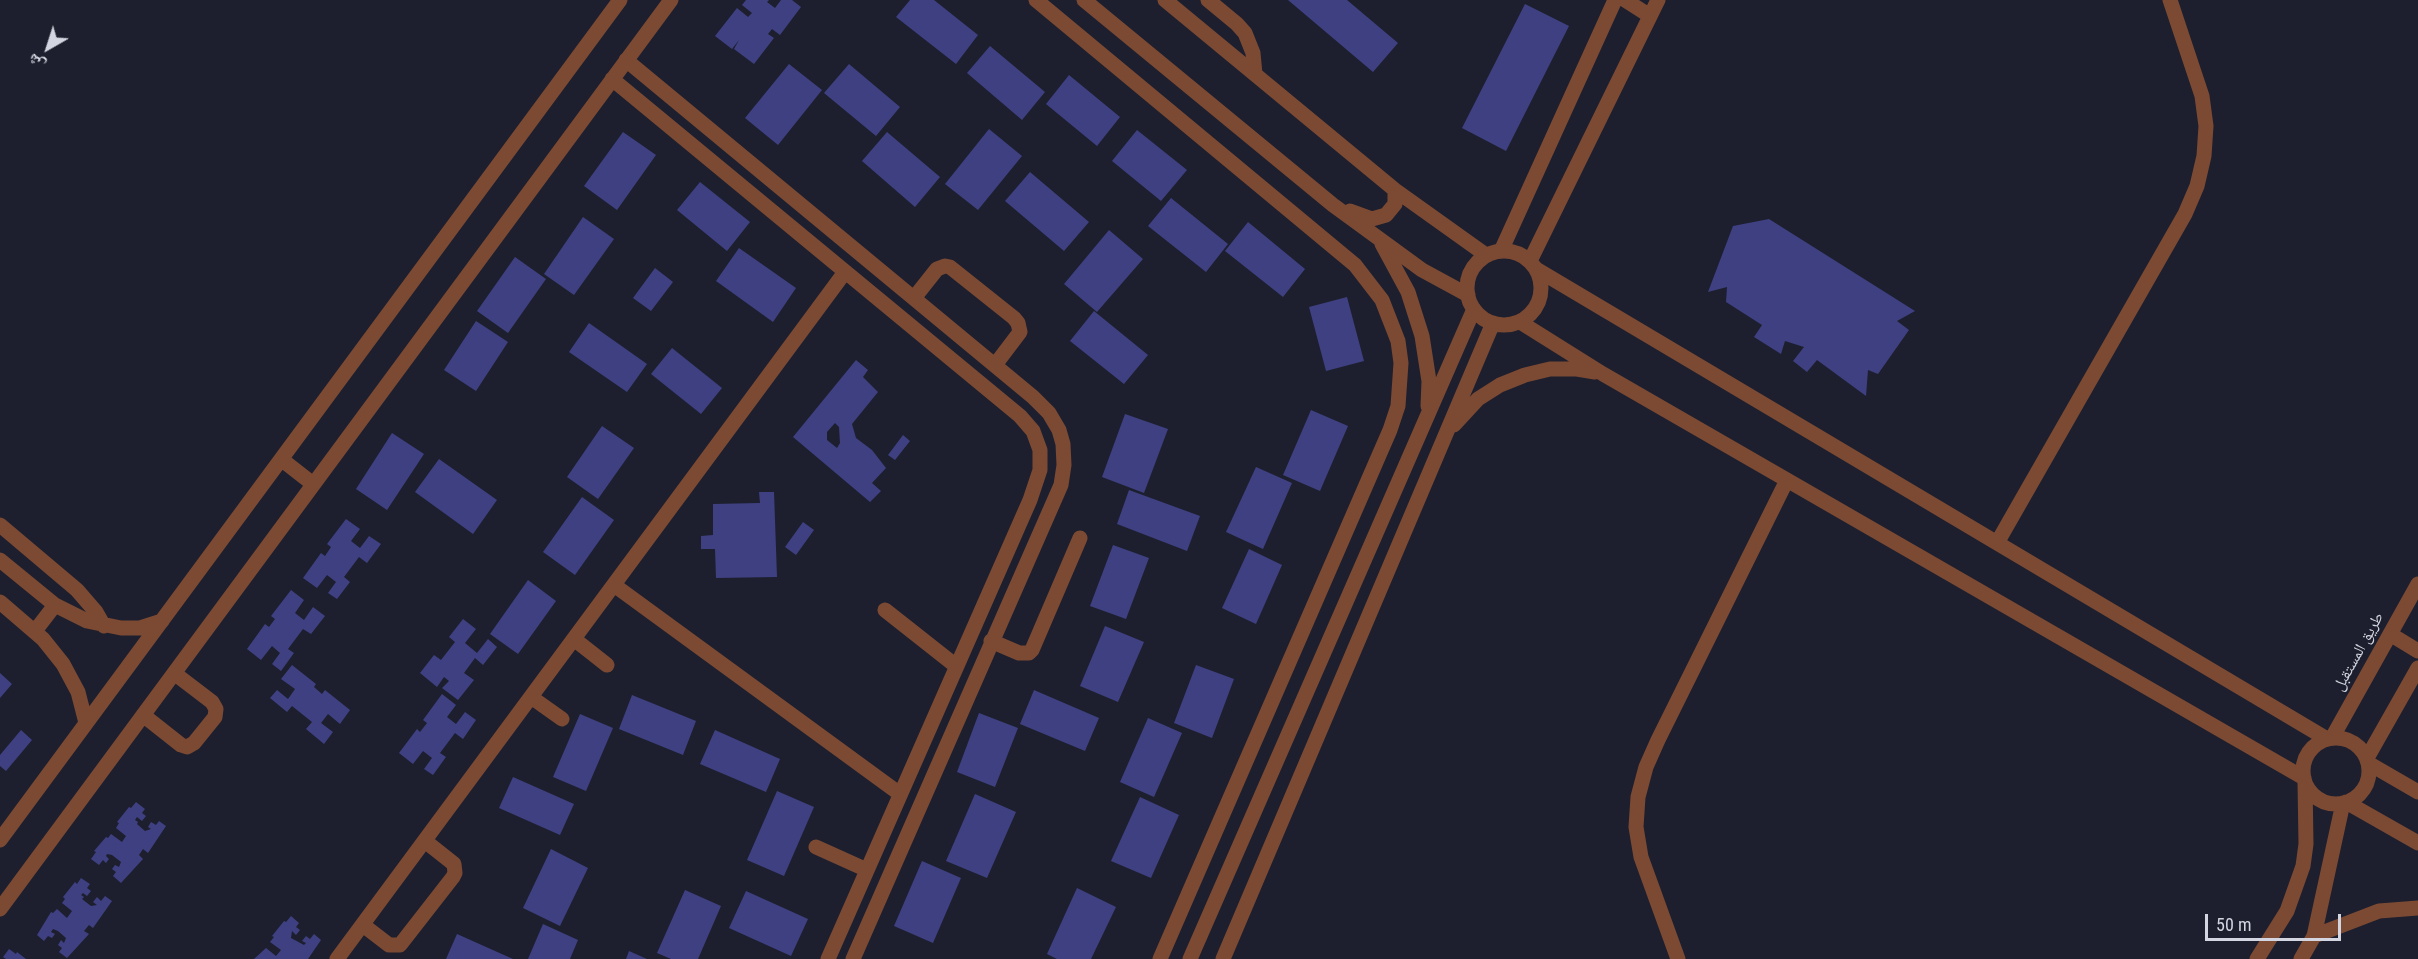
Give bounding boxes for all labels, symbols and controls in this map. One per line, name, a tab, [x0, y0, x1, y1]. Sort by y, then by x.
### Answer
north arrow	[18, 18, 78, 78]
text: ش	[24, 50, 49, 75]
street label: طريق المستقبل	[2330, 609, 2388, 695]
scale bar	[2208, 902, 2344, 940]
text: 50 m	[2216, 914, 2251, 935]

